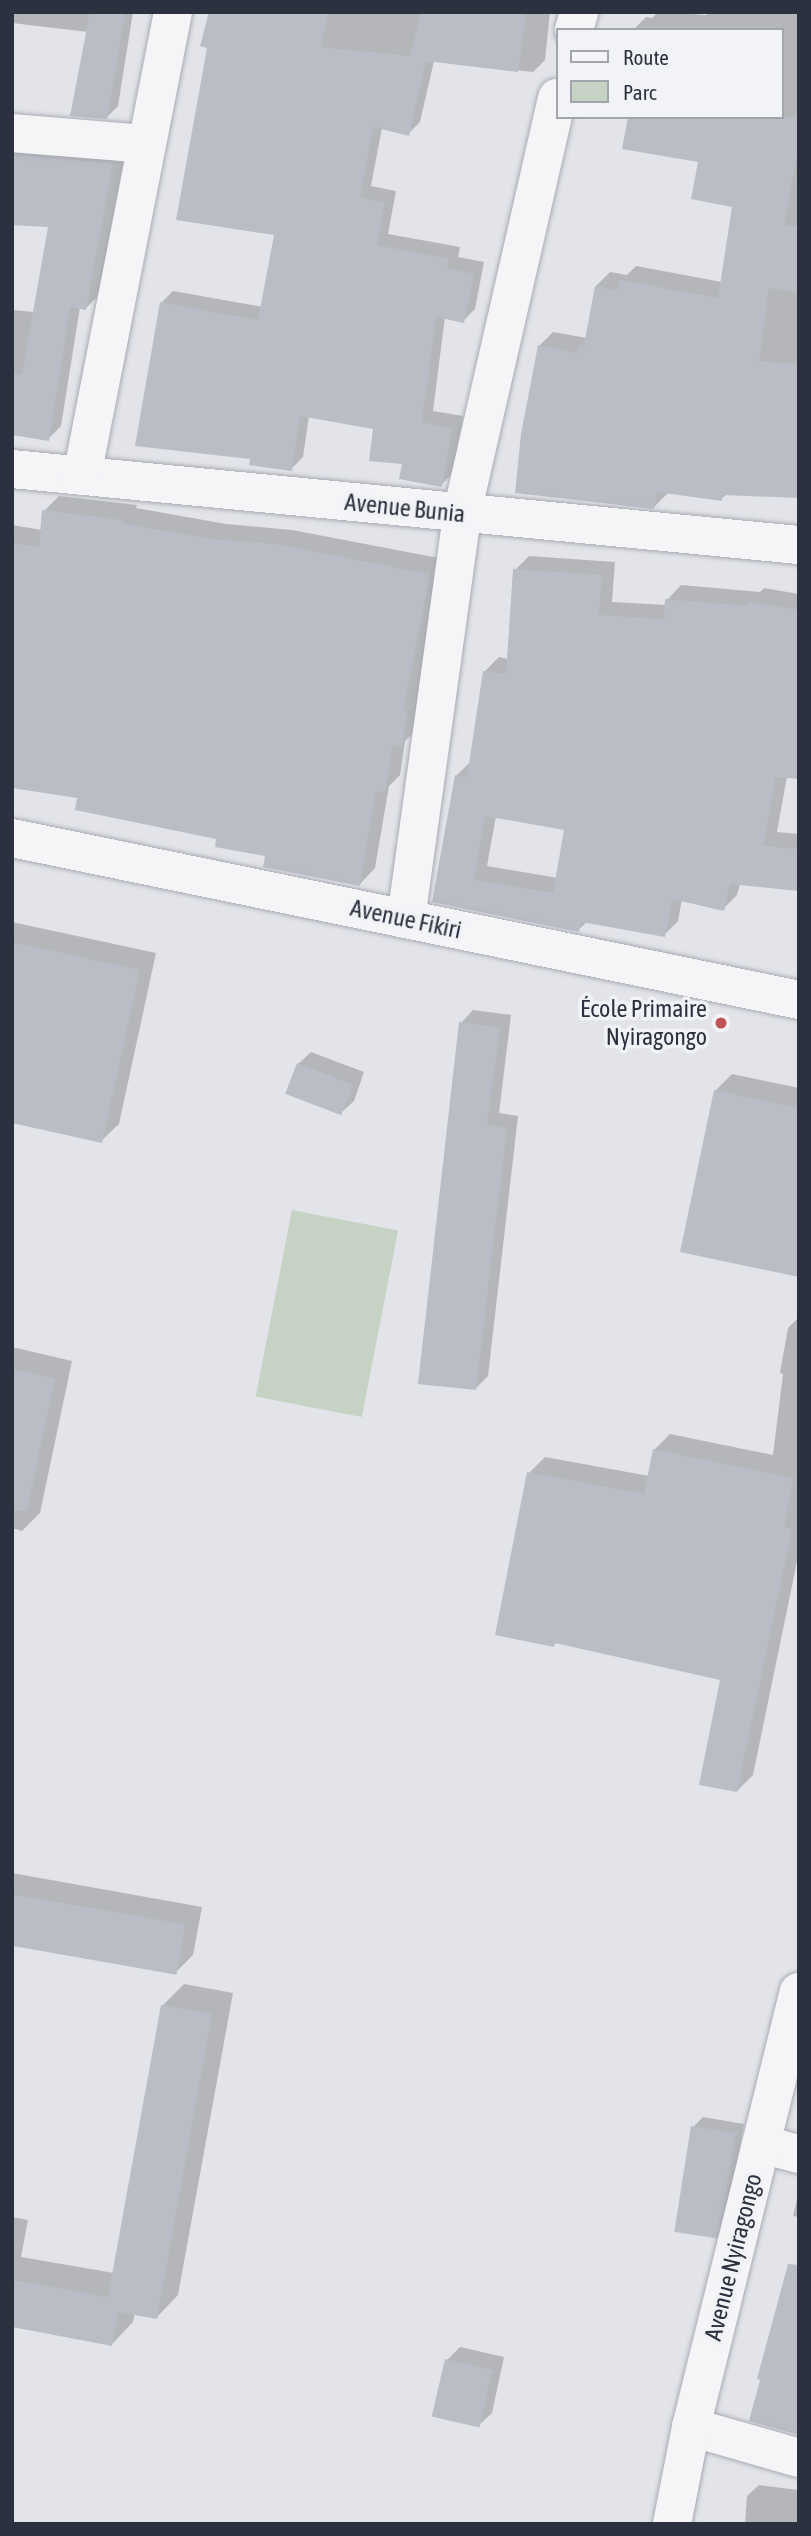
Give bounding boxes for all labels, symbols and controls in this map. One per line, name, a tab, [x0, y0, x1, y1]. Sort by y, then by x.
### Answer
legend	[556, 28, 783, 119]
text: Route	[623, 45, 669, 69]
text: Parc	[623, 80, 657, 104]
street label: Avenue Bunia	[343, 487, 467, 529]
street label: Avenue Fikiri	[348, 893, 464, 945]
place label: École Primaire Nyiragongo	[580, 995, 707, 1051]
marker: École Primaire Nyiragongo	[713, 1015, 729, 1031]
street label: Avenue Nyiragongo	[698, 2171, 768, 2343]

